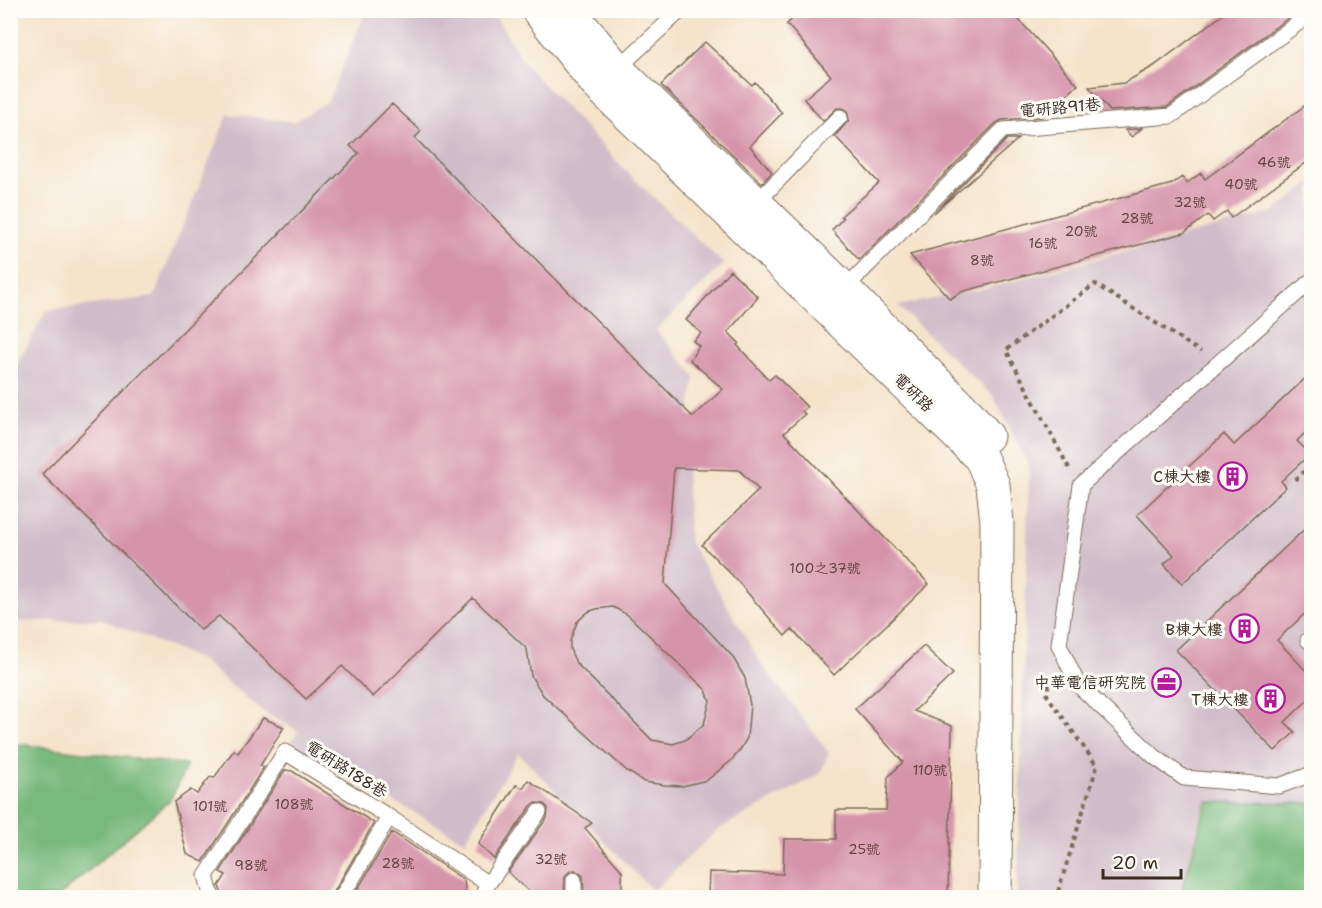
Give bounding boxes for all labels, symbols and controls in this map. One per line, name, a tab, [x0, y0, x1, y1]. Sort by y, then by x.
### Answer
street label: 電研路91巷	[1019, 93, 1101, 122]
house number: 46號	[1257, 153, 1291, 171]
house number: 40號	[1224, 175, 1258, 193]
house number: 32號	[1174, 193, 1206, 211]
house number: 28號	[1120, 209, 1154, 227]
house number: 20號	[1064, 222, 1098, 240]
house number: 16號	[1028, 234, 1058, 252]
house number: 8號	[970, 251, 994, 269]
street label: 電研路	[889, 368, 938, 417]
building icon: C棟大樓	[1216, 460, 1248, 492]
place label: C棟大樓	[1153, 466, 1211, 487]
house number: 100之37號	[789, 559, 861, 577]
building icon: B棟大樓	[1228, 613, 1260, 645]
place label: B棟大樓	[1166, 619, 1223, 640]
office icon: 中華電信研究院	[1151, 666, 1183, 698]
place label: 中華電信研究院	[1034, 672, 1146, 693]
building icon: T棟大樓	[1254, 683, 1286, 715]
place label: T棟大樓	[1191, 689, 1249, 710]
street label: 電研路188巷	[302, 736, 392, 803]
house number: 110號	[913, 761, 947, 779]
house number: 108號	[275, 795, 313, 813]
house number: 101號	[193, 797, 227, 815]
house number: 25號	[848, 840, 880, 858]
scale bar	[1103, 842, 1181, 880]
house number: 32號	[535, 850, 567, 868]
text: 20 m	[1112, 851, 1158, 875]
house number: 28號	[381, 854, 415, 872]
house number: 98號	[234, 856, 268, 874]

